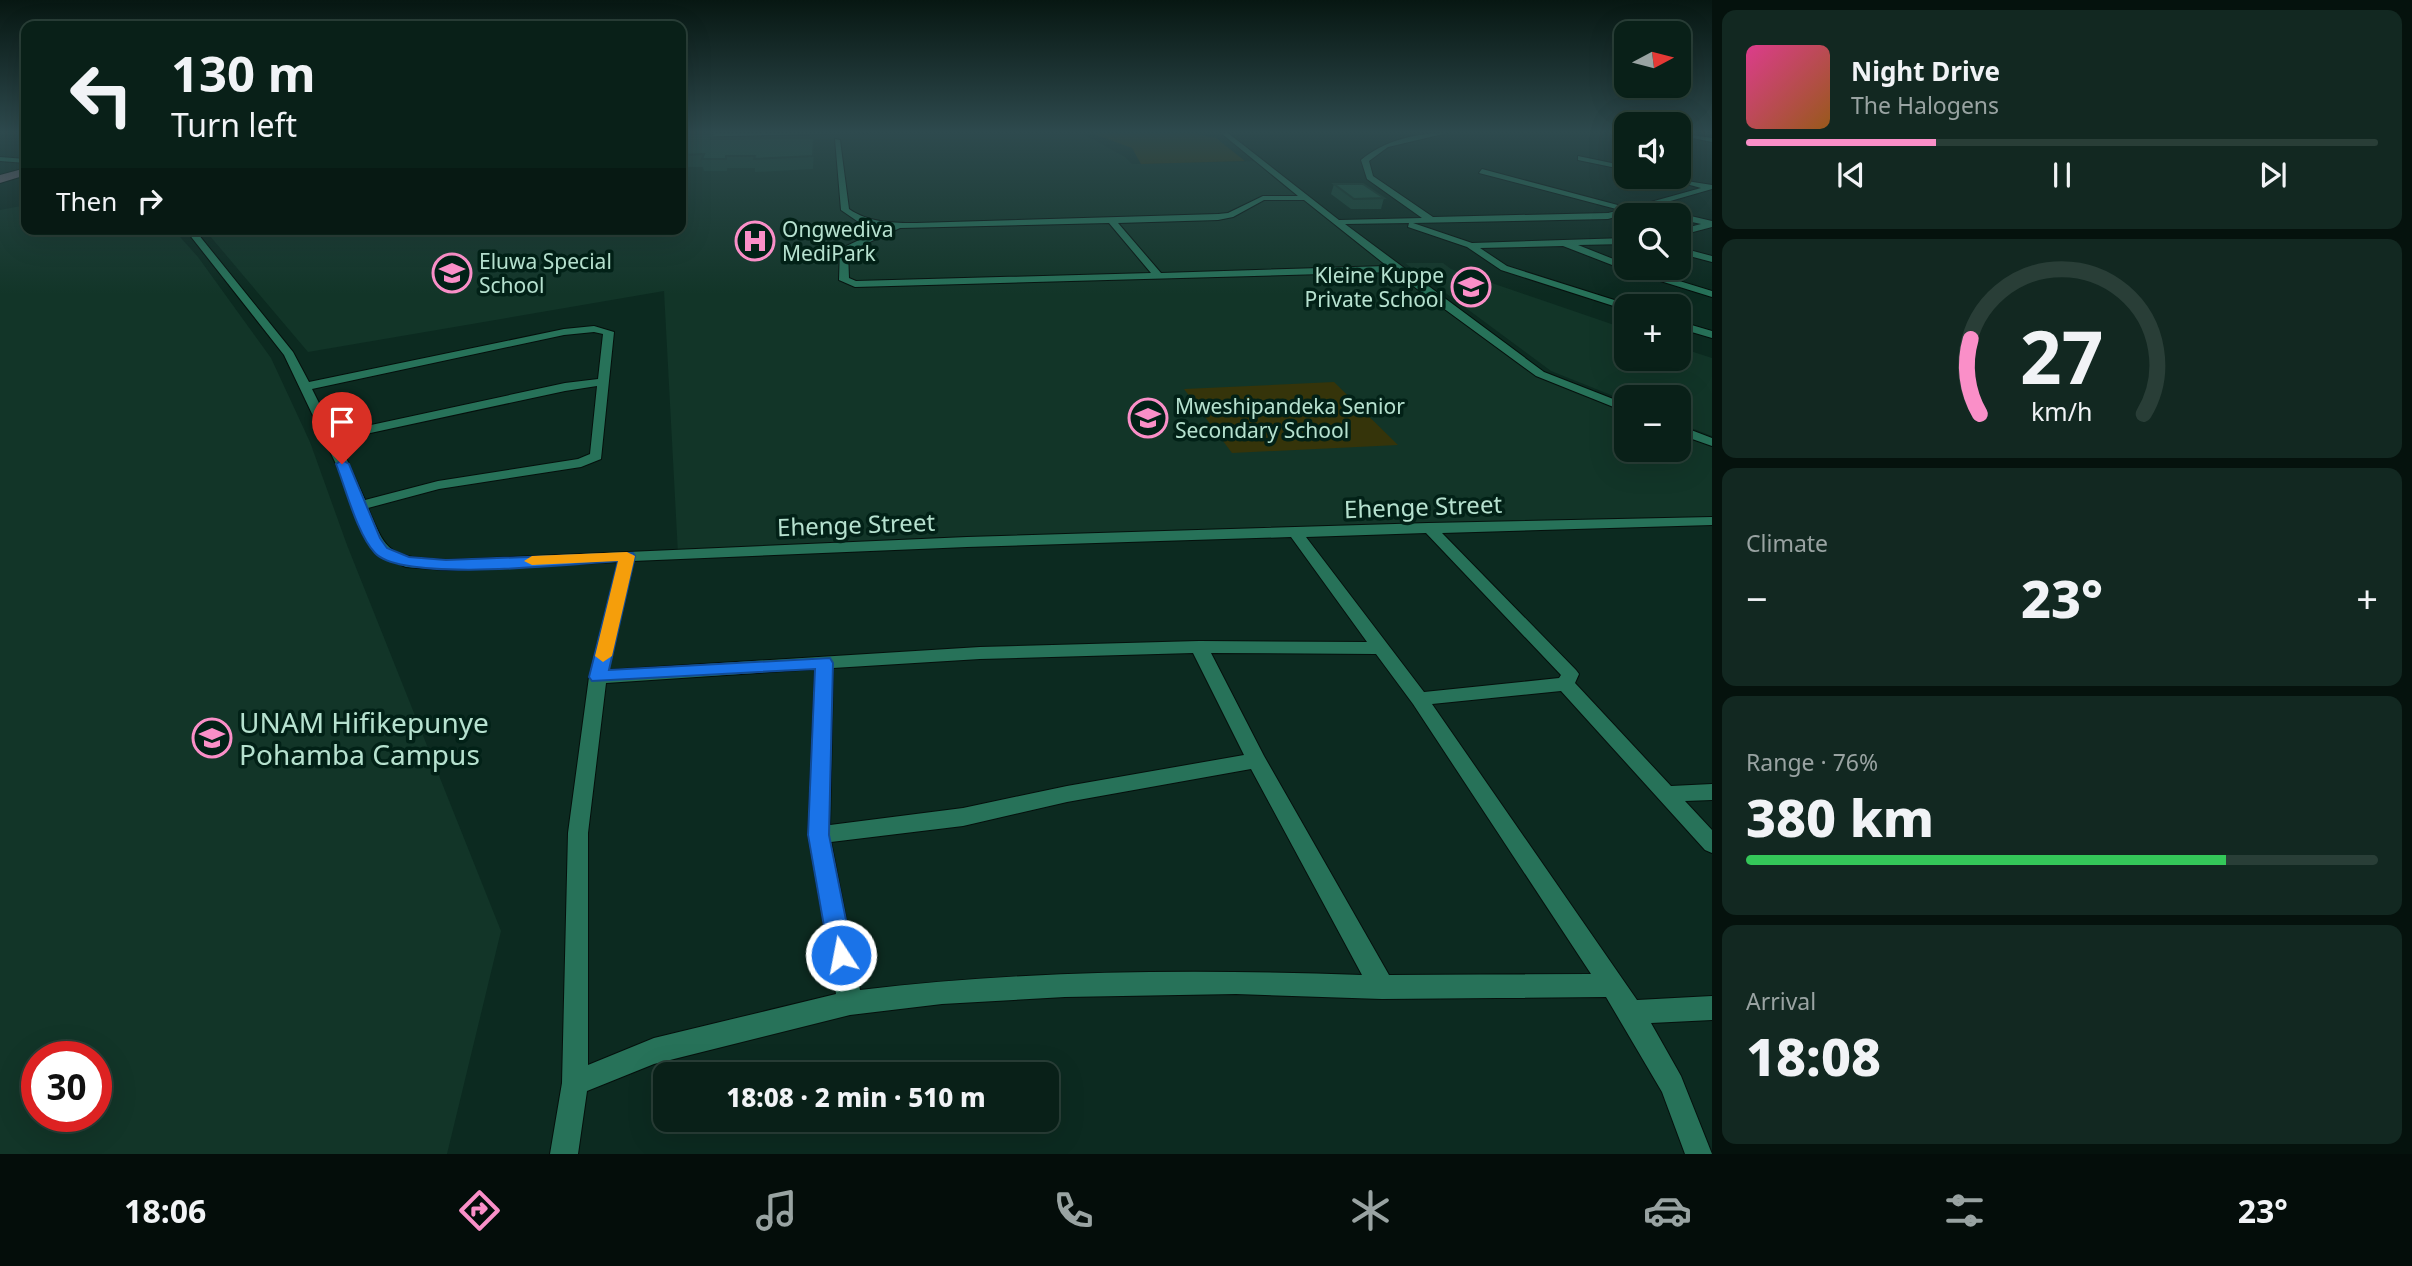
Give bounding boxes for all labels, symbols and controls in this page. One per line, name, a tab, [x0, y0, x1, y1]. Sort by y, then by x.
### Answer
north arrow	[1614, 21, 1690, 98]
map controls	[1614, 21, 1691, 462]
text: 130 m	[171, 40, 316, 106]
icon: left	[56, 49, 147, 140]
text: Night Drive	[1851, 53, 2000, 89]
text: The Halogens	[1851, 89, 1999, 121]
text: Turn left	[171, 103, 297, 146]
button: sound	[1614, 112, 1691, 189]
icon: previous	[1832, 156, 1870, 194]
icon: pause	[2043, 156, 2081, 194]
icon: next	[2254, 156, 2292, 194]
icon: right	[131, 182, 169, 220]
text: Then	[56, 183, 117, 219]
button: search	[1614, 203, 1691, 280]
place label: Ongwediva MediPark	[782, 215, 893, 267]
hospital icon: Ongwediva MediPark	[734, 220, 776, 262]
place label: Eluwa Special School	[479, 247, 612, 299]
school or university icon: Eluwa Special School	[431, 252, 473, 294]
place label: Kleine Kuppe Private School	[1304, 261, 1444, 313]
school or university icon: Kleine Kuppe Private School	[1450, 266, 1492, 308]
button: +	[1614, 294, 1691, 371]
text: 27	[2020, 307, 2104, 406]
button: −	[1614, 385, 1691, 462]
pin	[312, 392, 372, 464]
place label: Mweshipandeka Senior Secondary School	[1175, 392, 1405, 444]
text: km/h	[2031, 394, 2093, 428]
school or university icon: Mweshipandeka Senior Secondary School	[1127, 397, 1169, 439]
icon: arrive	[323, 403, 361, 441]
street label: Ehenge Street	[1343, 487, 1503, 525]
street label: Ehenge Street	[776, 505, 936, 543]
text: Climate	[1746, 527, 1828, 559]
text: 23°	[2021, 562, 2103, 633]
text: −	[1746, 572, 1768, 624]
text: +	[2356, 572, 2378, 624]
place label: UNAM Hifikepunye Pohamba Campus	[239, 703, 489, 773]
school or university icon: UNAM Hifikepunye Pohamba Campus	[191, 717, 233, 759]
text: Range · 76%	[1746, 746, 1878, 778]
text: 380 km	[1746, 781, 1934, 852]
position arrow	[804, 918, 878, 992]
text: Arrival	[1746, 985, 1816, 1017]
text: 18:08	[1746, 1020, 1881, 1091]
speed limit sign: 30	[21, 1041, 112, 1132]
text: 18:08 · 2 min · 510 m	[726, 1079, 986, 1115]
icon: directions	[455, 1186, 504, 1235]
icon: music	[752, 1186, 801, 1235]
icon: phone	[1049, 1186, 1098, 1235]
icon: climate	[1346, 1186, 1395, 1235]
icon: car	[1643, 1186, 1692, 1235]
icon: filters	[1940, 1186, 1989, 1235]
text: 18:06	[124, 1189, 206, 1232]
text: 23°	[2238, 1189, 2288, 1232]

